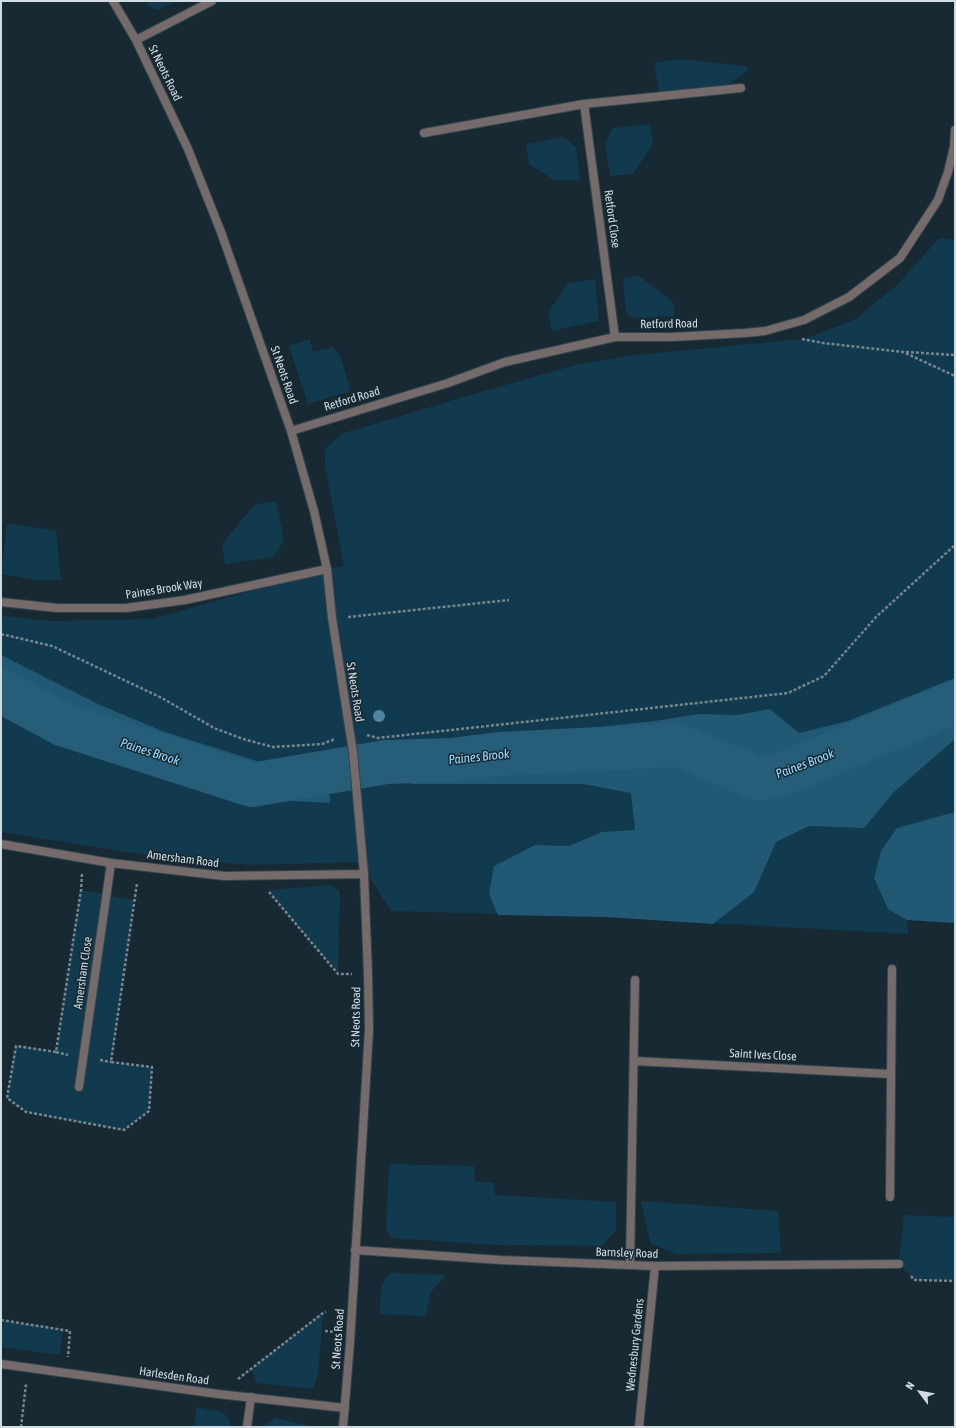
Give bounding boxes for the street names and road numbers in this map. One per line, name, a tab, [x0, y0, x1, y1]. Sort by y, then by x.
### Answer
street label: St Neots Road	[145, 43, 185, 103]
street label: Retford Close	[601, 189, 623, 249]
street label: Retford Road	[640, 316, 698, 332]
street label: St Neots Road	[267, 344, 301, 406]
street label: Retford Road	[322, 384, 382, 414]
street label: Paines Brook Way	[125, 576, 203, 602]
street label: St Neots Road	[343, 661, 367, 723]
street label: Amersham Road	[146, 847, 220, 871]
street label: Amersham Close	[71, 936, 95, 1010]
street label: St Neots Road	[348, 987, 364, 1047]
street label: Saint Ives Close	[729, 1046, 797, 1064]
street label: Barnsley Road	[595, 1245, 659, 1261]
street label: Wednesbury Gardens	[623, 1298, 647, 1392]
street label: St Neots Road	[329, 1308, 347, 1370]
street label: Harlesden Road	[138, 1364, 210, 1388]

